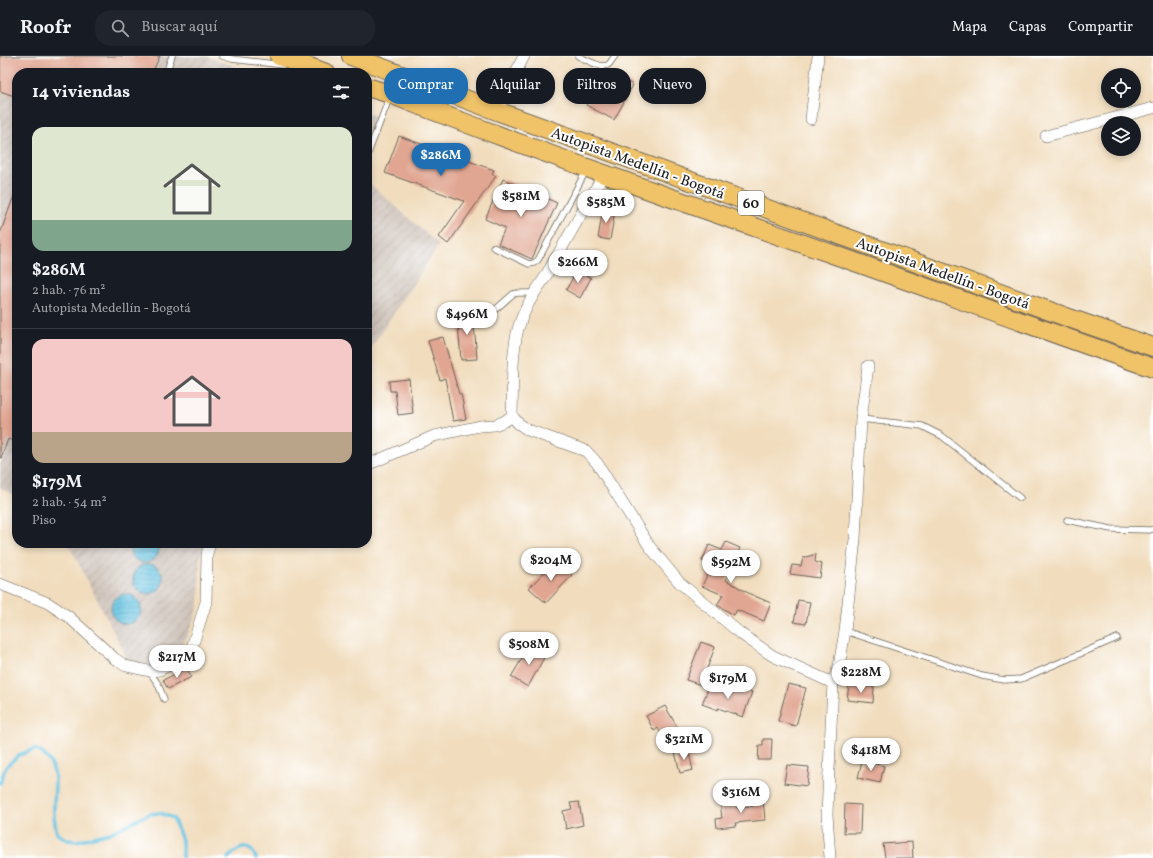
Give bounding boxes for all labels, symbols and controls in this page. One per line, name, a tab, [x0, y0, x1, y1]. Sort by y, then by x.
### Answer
search box	[95, 10, 375, 46]
text: Roofr	[20, 15, 71, 41]
icon: search	[109, 17, 131, 39]
text: Buscar aquí	[141, 17, 218, 38]
text: Mapa	[952, 18, 987, 37]
text: Capas	[1009, 18, 1046, 37]
text: Compartir	[1068, 18, 1133, 37]
chip: Comprar	[384, 68, 468, 104]
chip: Alquilar	[476, 68, 555, 104]
chip: Filtros	[563, 68, 631, 104]
chip: Nuevo	[639, 68, 706, 104]
map controls	[1101, 68, 1141, 156]
button: locate	[1101, 68, 1141, 108]
text: 14 viviendas	[32, 81, 130, 104]
icon: filters	[330, 81, 352, 103]
button: layers	[1101, 116, 1141, 156]
street label: Autopista Medellín - Bogotá	[548, 123, 727, 206]
pin: $286M	[413, 143, 469, 177]
text: $286M	[421, 147, 461, 165]
icon: home	[156, 153, 228, 225]
pin: $581M	[493, 184, 549, 218]
text: $581M	[502, 188, 540, 206]
pin: $585M	[578, 190, 634, 224]
road number: 60	[738, 191, 764, 215]
text: $585M	[586, 194, 626, 212]
street label: Autopista Medellín - Bogotá	[853, 233, 1032, 316]
pin: $266M	[550, 250, 606, 284]
text: $266M	[558, 254, 598, 272]
text: $286M	[32, 259, 85, 282]
text: 2 hab. · 76 m²	[32, 282, 105, 300]
text: Autopista Medellín - Bogotá	[32, 300, 191, 318]
pin: $496M	[439, 302, 495, 336]
text: $496M	[446, 306, 488, 324]
icon: home	[156, 365, 228, 437]
text: $179M	[32, 471, 82, 494]
text: 2 hab. · 54 m²	[32, 494, 107, 512]
text: Piso	[32, 512, 56, 530]
pin: $204M	[523, 548, 579, 582]
pin: $592M	[703, 550, 759, 584]
text: $204M	[530, 552, 572, 570]
text: $592M	[711, 554, 751, 572]
pin: $508M	[501, 632, 557, 666]
text: $508M	[508, 636, 550, 654]
pin: $217M	[149, 645, 205, 679]
text: $217M	[158, 649, 196, 667]
pin: $228M	[833, 660, 889, 694]
text: $228M	[841, 664, 881, 682]
pin: $179M	[700, 666, 756, 700]
text: $179M	[709, 670, 747, 688]
pin: $321M	[656, 727, 712, 761]
text: $321M	[665, 731, 703, 749]
pin: $418M	[843, 738, 899, 772]
text: $418M	[851, 742, 891, 760]
pin: $316M	[713, 780, 769, 814]
text: $316M	[722, 784, 760, 802]

